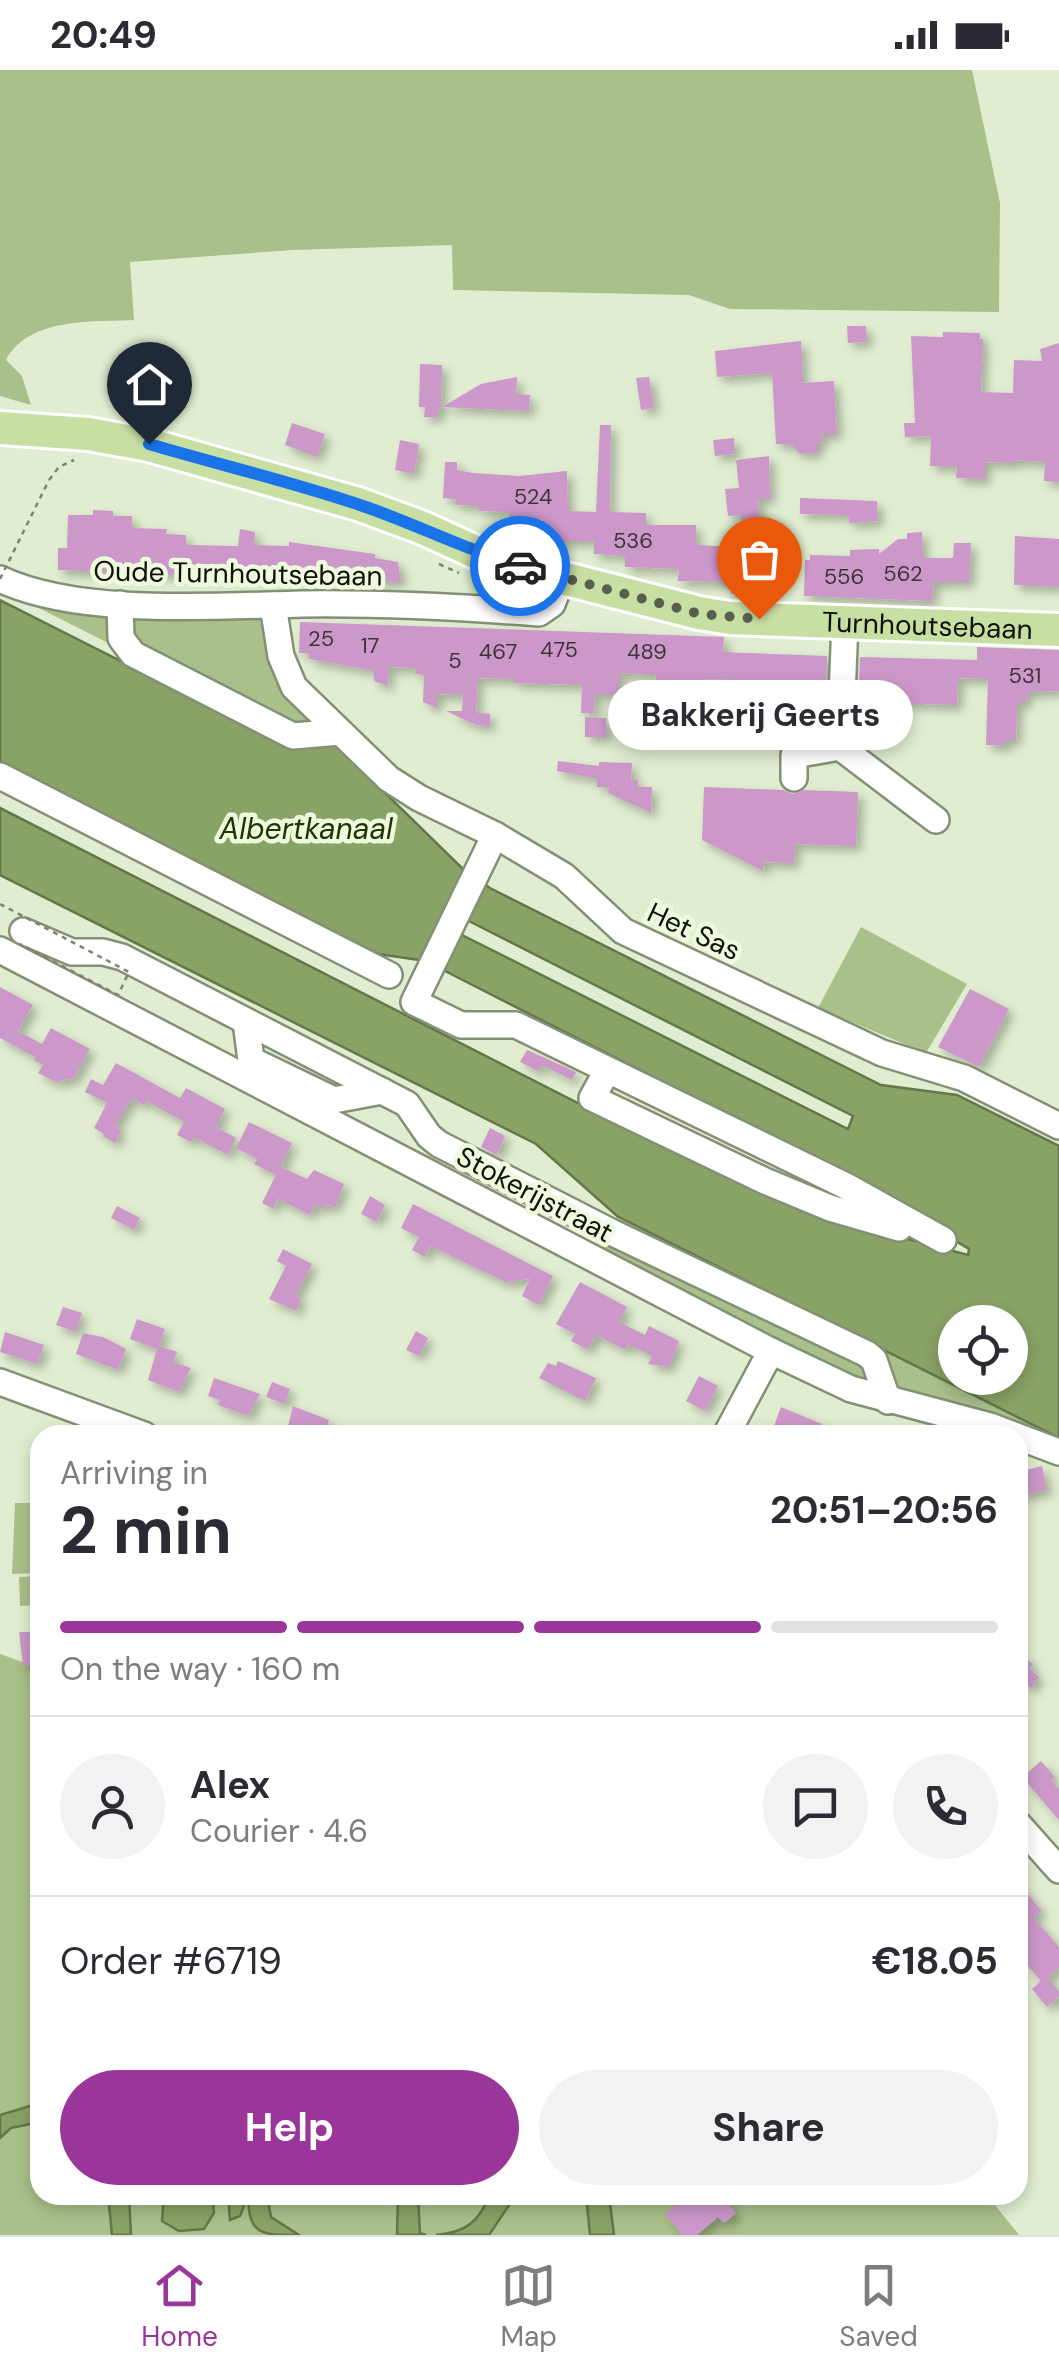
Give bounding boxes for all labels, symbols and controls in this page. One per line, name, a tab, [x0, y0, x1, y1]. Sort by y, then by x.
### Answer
text: 20:49	[50, 10, 157, 60]
pin	[107, 342, 192, 445]
icon: home	[122, 357, 177, 412]
house number: 524	[514, 482, 552, 511]
courier	[470, 516, 570, 616]
pin	[717, 517, 802, 620]
house number: 536	[613, 526, 653, 555]
icon: bag	[732, 532, 787, 587]
icon: car	[493, 539, 548, 594]
street label: Oude Turnhoutsebaan	[93, 552, 383, 595]
house number: 562	[883, 559, 923, 588]
house number: 556	[824, 562, 864, 591]
street label: Turnhoutsebaan	[821, 603, 1033, 648]
house number: 25	[308, 624, 334, 653]
house number: 17	[361, 631, 379, 660]
house number: 475	[540, 635, 578, 664]
house number: 467	[479, 637, 517, 666]
house number: 489	[627, 637, 667, 666]
house number: 5	[448, 646, 462, 675]
house number: 531	[1009, 661, 1041, 690]
callout: Bakkerij Geerts	[606, 679, 912, 749]
text: Bakkerij Geerts	[641, 694, 880, 736]
water label: Albertkanaal	[218, 809, 394, 848]
street label: Het Sas	[641, 894, 746, 969]
street label: Stokerijstraat	[450, 1138, 619, 1251]
map controls	[938, 1305, 1028, 1395]
button: locate	[938, 1305, 1028, 1395]
text: Arriving in	[60, 1452, 208, 1494]
text: 20:51–20:56	[770, 1485, 998, 1535]
text: 2 min	[60, 1489, 232, 1573]
text: On the way · 160 m	[60, 1648, 340, 1690]
button: person	[60, 1754, 165, 1859]
button: chat	[763, 1754, 868, 1859]
button: phone	[893, 1754, 998, 1859]
text: Alex	[190, 1760, 270, 1810]
text: Courier · 4.6	[190, 1810, 368, 1852]
text: Order #6719	[60, 1936, 282, 1986]
text: €18.05	[872, 1936, 998, 1986]
button: Help	[60, 2070, 519, 2185]
button: Share	[539, 2070, 998, 2185]
tab: Home	[141, 2258, 218, 2355]
tab: Map	[500, 2258, 557, 2355]
tab: Saved	[839, 2258, 918, 2355]

